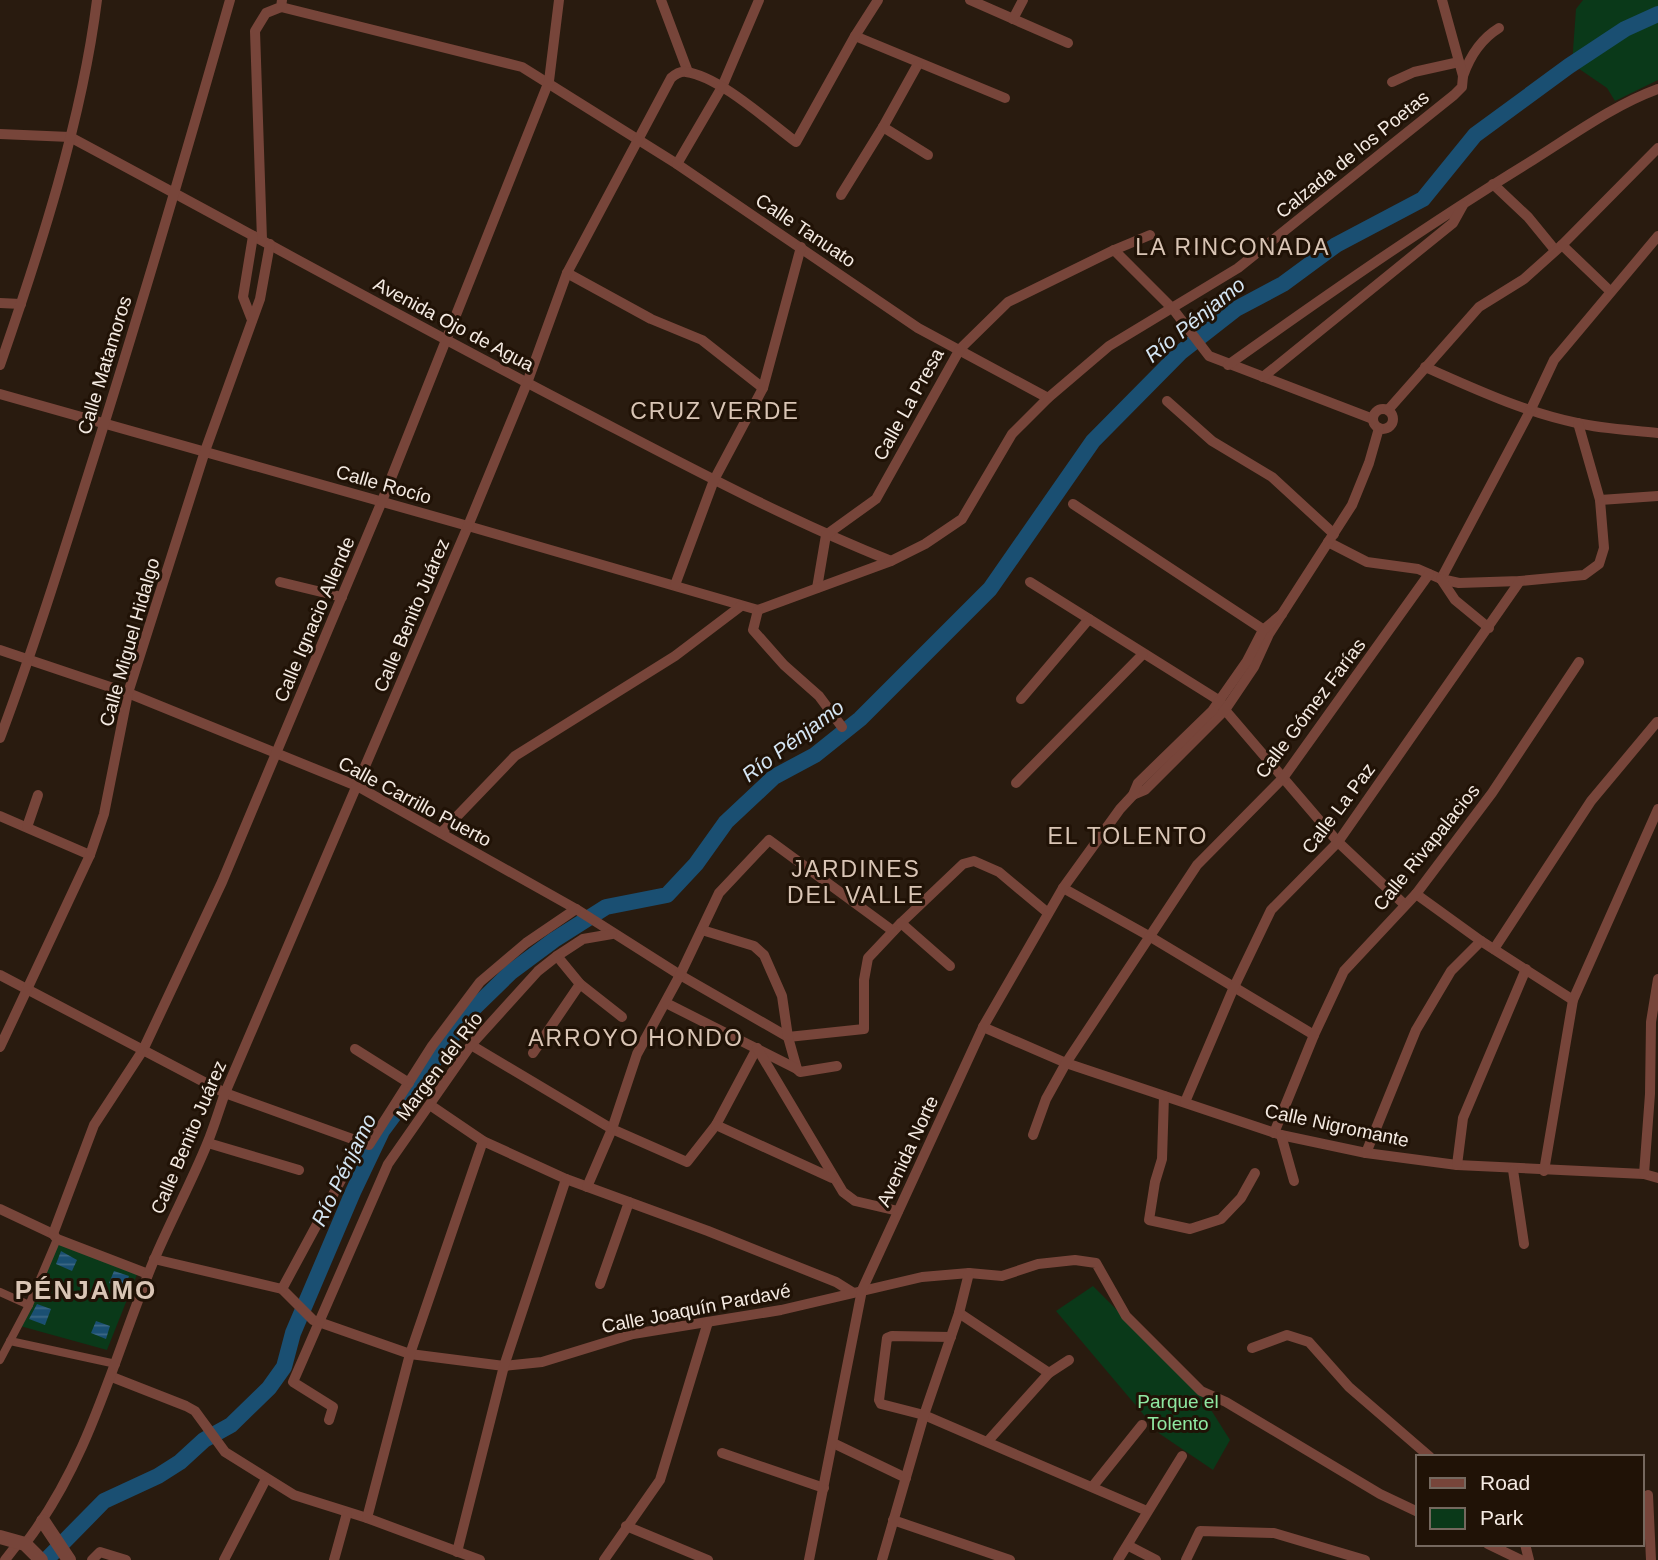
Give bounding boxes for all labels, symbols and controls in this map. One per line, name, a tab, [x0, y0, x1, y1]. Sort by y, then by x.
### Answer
street label: Calzada de los Poetas	[1272, 86, 1433, 222]
street label: Calle Tanuato	[752, 189, 860, 272]
district label: LA RINCONADA	[1135, 234, 1331, 260]
water label: Río Pénjamo	[1140, 272, 1249, 367]
street label: Avenida Ojo de Agua	[370, 273, 538, 376]
street label: Calle Matamoros	[73, 293, 136, 437]
street label: Calle La Presa	[869, 344, 948, 464]
district label: CRUZ VERDE	[630, 398, 800, 424]
street label: Calle Rocío	[334, 461, 434, 508]
street label: Calle Ignacio Allende	[270, 533, 359, 705]
street label: Calle Benito Juárez	[370, 535, 453, 695]
street label: Calle Miguel Hidalgo	[95, 555, 164, 729]
street label: Calle Gómez Farías	[1251, 635, 1370, 782]
water label: Río Pénjamo	[737, 695, 848, 786]
street label: Calle Carrillo Puerto	[335, 752, 495, 851]
street label: Calle La Paz	[1298, 759, 1379, 858]
street label: Calle Rivapalacios	[1369, 780, 1484, 915]
district label: EL TOLENTO	[1047, 823, 1209, 849]
district label: JARDINES DEL VALLE	[787, 856, 925, 908]
street label: Margen del Río	[392, 1008, 487, 1124]
district label: ARROYO HONDO	[528, 1025, 744, 1051]
street label: Calle Benito Juárez	[147, 1057, 230, 1217]
street label: Avenida Norte	[873, 1092, 942, 1210]
street label: Calle Nigromante	[1263, 1100, 1411, 1151]
water label: Río Pénjamo	[307, 1110, 381, 1229]
district label: PÉNJAMO	[15, 1275, 157, 1305]
street label: Calle Joaquín Pardavé	[600, 1280, 792, 1337]
park label: Parque el Tolento	[1137, 1391, 1219, 1434]
legend	[1416, 1455, 1644, 1546]
text: Road	[1480, 1471, 1530, 1494]
text: Park	[1480, 1506, 1524, 1529]

